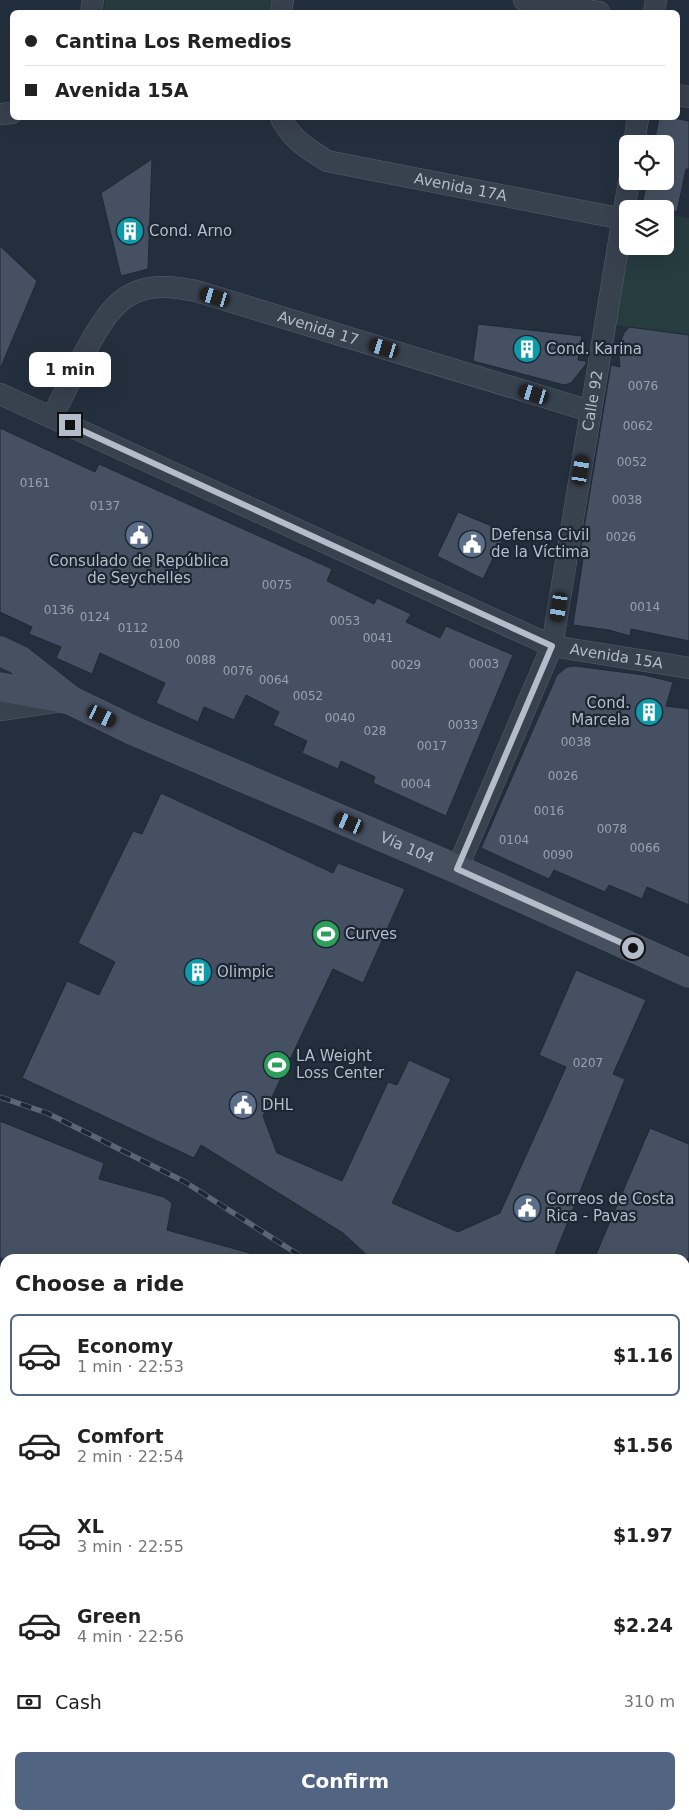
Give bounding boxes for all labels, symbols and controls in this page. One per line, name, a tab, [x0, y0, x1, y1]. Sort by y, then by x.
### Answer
text: Cantina Los Remedios	[55, 30, 292, 52]
text: Avenida 15A	[55, 79, 189, 101]
map controls	[619, 135, 674, 255]
button: locate	[619, 135, 674, 190]
street label: Avenida 17A	[413, 169, 509, 205]
button: layers	[619, 200, 674, 255]
building icon: Cond. Arno	[115, 216, 145, 246]
place label: Cond. Arno	[149, 222, 232, 240]
car	[198, 285, 231, 309]
street label: Avenida 17	[275, 307, 361, 349]
building icon: Cond. Karina	[512, 334, 542, 364]
car	[367, 336, 400, 360]
place label: Cond. Karina	[546, 340, 642, 358]
callout: 1 min	[29, 352, 111, 388]
text: 1 min	[45, 360, 95, 379]
street label: Calle 92	[579, 369, 606, 432]
house number: 0076	[628, 379, 658, 393]
car	[517, 382, 550, 406]
route end	[59, 414, 81, 436]
house number: 0062	[623, 419, 653, 433]
car	[571, 454, 590, 486]
house number: 0052	[617, 455, 647, 469]
house number: 0161	[20, 476, 50, 490]
house number: 0038	[612, 493, 642, 507]
house number: 0137	[90, 499, 120, 513]
public building icon: Consulado de República de Seychelles	[124, 520, 154, 550]
place label: Defensa Civil de la Víctima	[491, 526, 589, 561]
public building icon: Defensa Civil de la Víctima	[457, 529, 487, 559]
house number: 0026	[606, 530, 636, 544]
place label: Consulado de República de Seychelles	[49, 552, 229, 587]
house number: 0075	[262, 578, 292, 592]
car	[549, 591, 568, 623]
house number: 0014	[630, 600, 660, 614]
house number: 0136	[44, 603, 74, 617]
house number: 0124	[80, 610, 110, 624]
house number: 0053	[330, 614, 360, 628]
house number: 0112	[118, 621, 148, 635]
house number: 0041	[363, 631, 393, 645]
house number: 0100	[150, 637, 180, 651]
street label: Avenida 15A	[569, 640, 665, 673]
house number: 0088	[186, 653, 216, 667]
house number: 0003	[469, 657, 499, 671]
house number: 0029	[391, 658, 421, 672]
house number: 0076	[223, 664, 253, 678]
house number: 0064	[259, 673, 289, 687]
house number: 0052	[293, 689, 323, 703]
place label: Cond. Marcela	[571, 694, 630, 729]
building icon: Cond. Marcela	[634, 697, 664, 727]
car	[85, 703, 118, 729]
house number: 0040	[325, 711, 355, 725]
house number: 0033	[448, 718, 478, 732]
house number: 028	[364, 724, 386, 738]
house number: 0038	[561, 735, 591, 749]
house number: 0017	[417, 739, 447, 753]
house number: 0026	[548, 769, 578, 783]
house number: 0004	[401, 777, 431, 791]
house number: 0016	[534, 804, 564, 818]
car	[332, 810, 365, 836]
house number: 0078	[597, 822, 627, 836]
street label: Vía 104	[377, 828, 437, 867]
house number: 0104	[499, 833, 529, 847]
house number: 0066	[630, 841, 660, 855]
house number: 0090	[543, 848, 573, 862]
sports icon: Curves	[311, 919, 341, 949]
place label: Curves	[345, 925, 397, 943]
route start	[622, 937, 644, 959]
building icon: Olimpic	[183, 957, 213, 987]
place label: Olimpic	[217, 963, 274, 981]
place label: LA Weight Loss Center	[296, 1047, 385, 1082]
sports icon: LA Weight Loss Center	[262, 1050, 292, 1080]
house number: 0207	[573, 1056, 603, 1070]
public building icon: DHL	[228, 1090, 258, 1120]
place label: DHL	[262, 1096, 294, 1114]
place label: Correos de Costa Rica - Pavas	[546, 1190, 674, 1225]
public building icon: Correos de Costa Rica - Pavas	[512, 1193, 542, 1223]
text: Choose a ride	[15, 1271, 184, 1296]
icon: car	[17, 1333, 62, 1378]
text: Economy	[77, 1335, 173, 1357]
text: $1.16	[613, 1344, 673, 1366]
text: 1 min · 22:53	[77, 1357, 184, 1376]
icon: car	[17, 1423, 62, 1468]
text: Comfort	[77, 1425, 164, 1447]
text: $1.56	[613, 1434, 673, 1456]
text: 2 min · 22:54	[77, 1447, 184, 1466]
icon: car	[17, 1513, 62, 1558]
text: XL	[77, 1515, 104, 1537]
text: $1.97	[613, 1524, 673, 1546]
text: 3 min · 22:55	[77, 1537, 184, 1556]
icon: car	[17, 1603, 62, 1648]
text: Green	[77, 1605, 141, 1627]
text: $2.24	[613, 1614, 673, 1636]
text: 4 min · 22:56	[77, 1627, 184, 1646]
icon: cash	[15, 1688, 43, 1716]
text: Cash	[55, 1691, 102, 1713]
text: 310 m	[624, 1692, 675, 1711]
button: Confirm	[15, 1752, 675, 1810]

